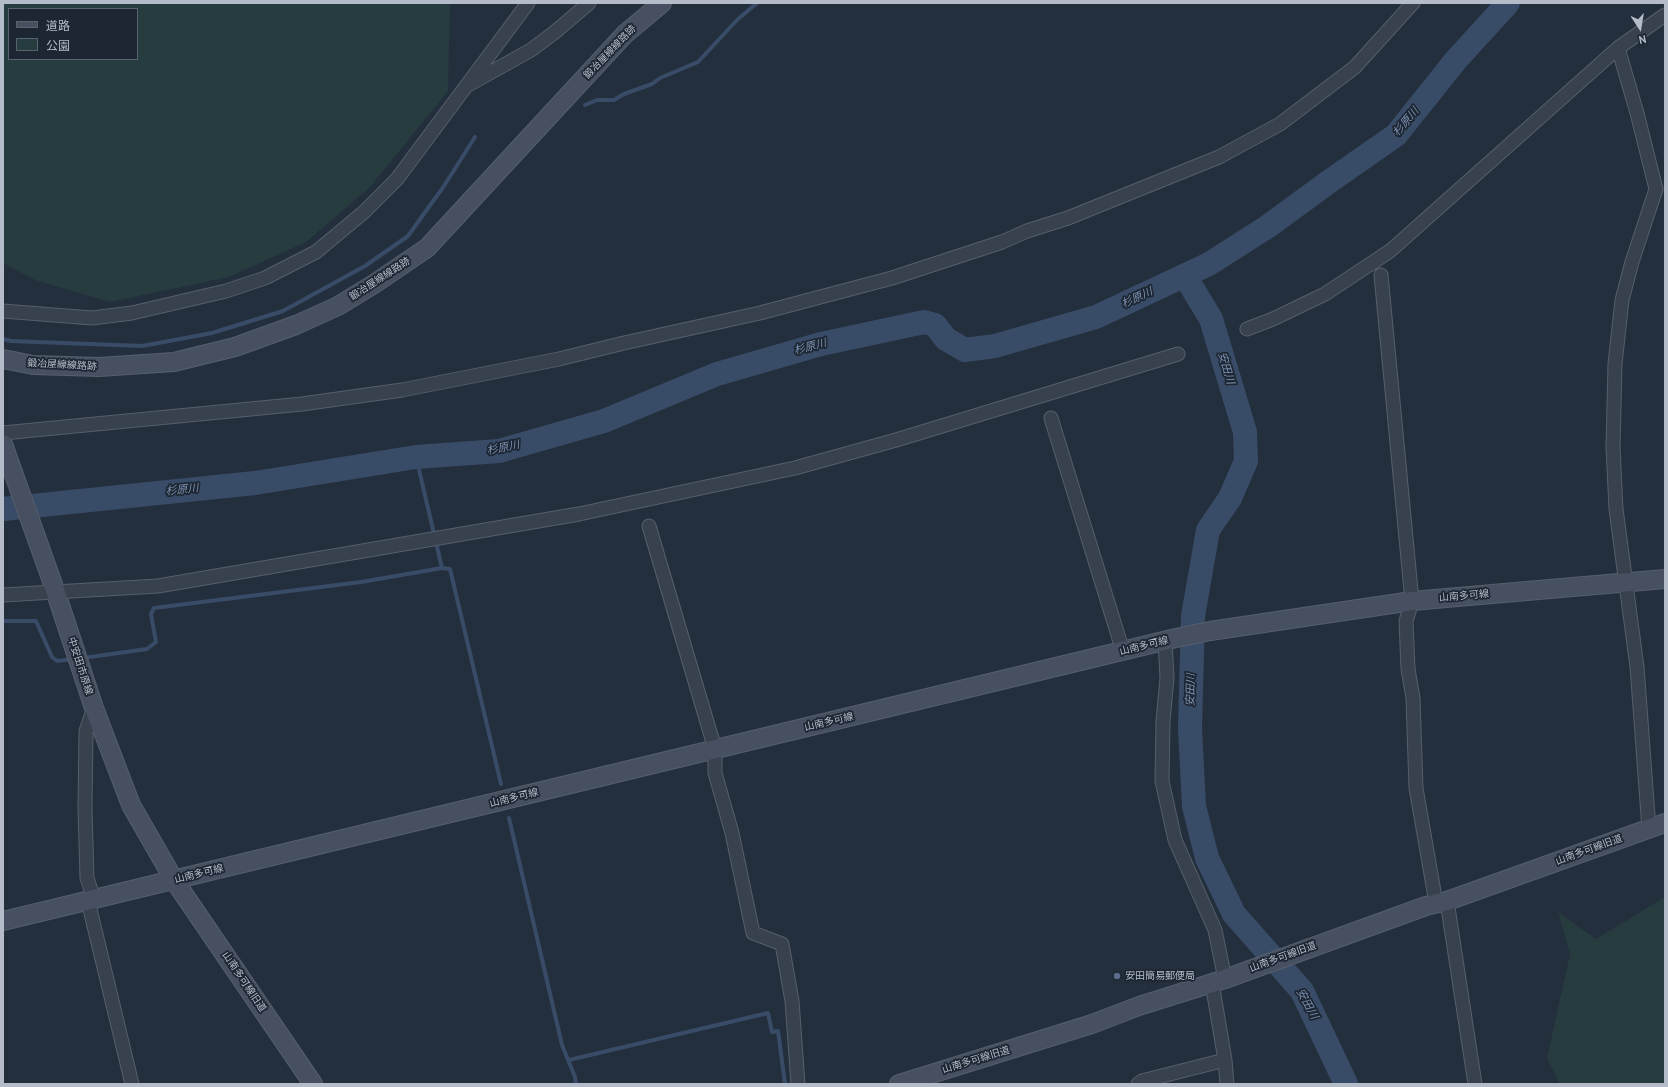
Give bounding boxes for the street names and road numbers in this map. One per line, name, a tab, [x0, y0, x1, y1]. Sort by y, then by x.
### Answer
street label: 鍛冶屋線線路跡	[581, 23, 639, 81]
street label: 鍛冶屋線線路跡	[347, 255, 413, 303]
street label: 鍛冶屋線線路跡	[27, 357, 97, 373]
street label: 山南多可線	[1439, 588, 1489, 604]
street label: 山南多可線	[1118, 634, 1170, 658]
street label: 中安田市原線	[65, 636, 95, 696]
street label: 山南多可線	[803, 711, 855, 733]
street label: 山南多可線	[488, 786, 540, 810]
street label: 山南多可線旧道	[1554, 832, 1624, 868]
street label: 山南多可線	[173, 862, 225, 886]
street label: 山南多可線旧道	[1248, 939, 1318, 975]
street label: 山南多可線旧道	[219, 950, 269, 1014]
street label: 山南多可線旧道	[941, 1044, 1011, 1076]

